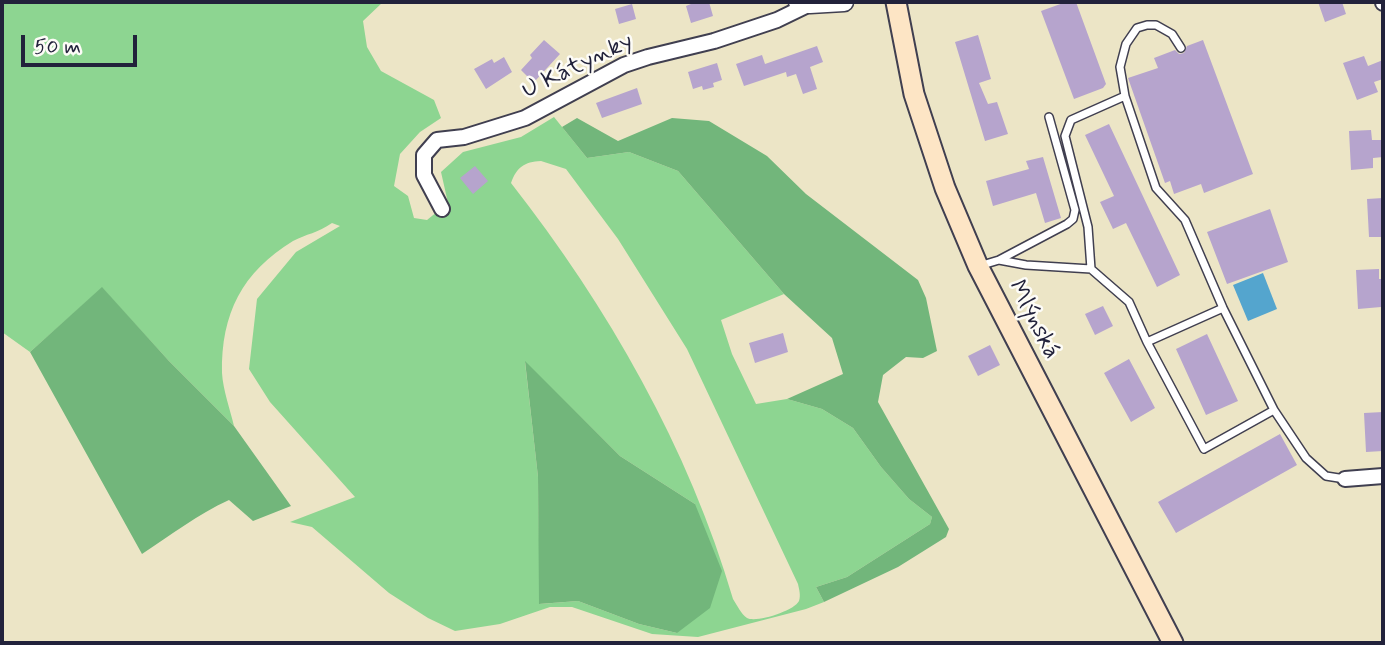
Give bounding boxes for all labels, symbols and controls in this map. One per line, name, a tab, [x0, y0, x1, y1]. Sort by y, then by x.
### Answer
scale bar	[24, 21, 140, 65]
street label: U Kátynky	[518, 28, 638, 106]
text: 50 m	[34, 33, 81, 61]
street label: Mlýnská	[1001, 276, 1065, 364]

